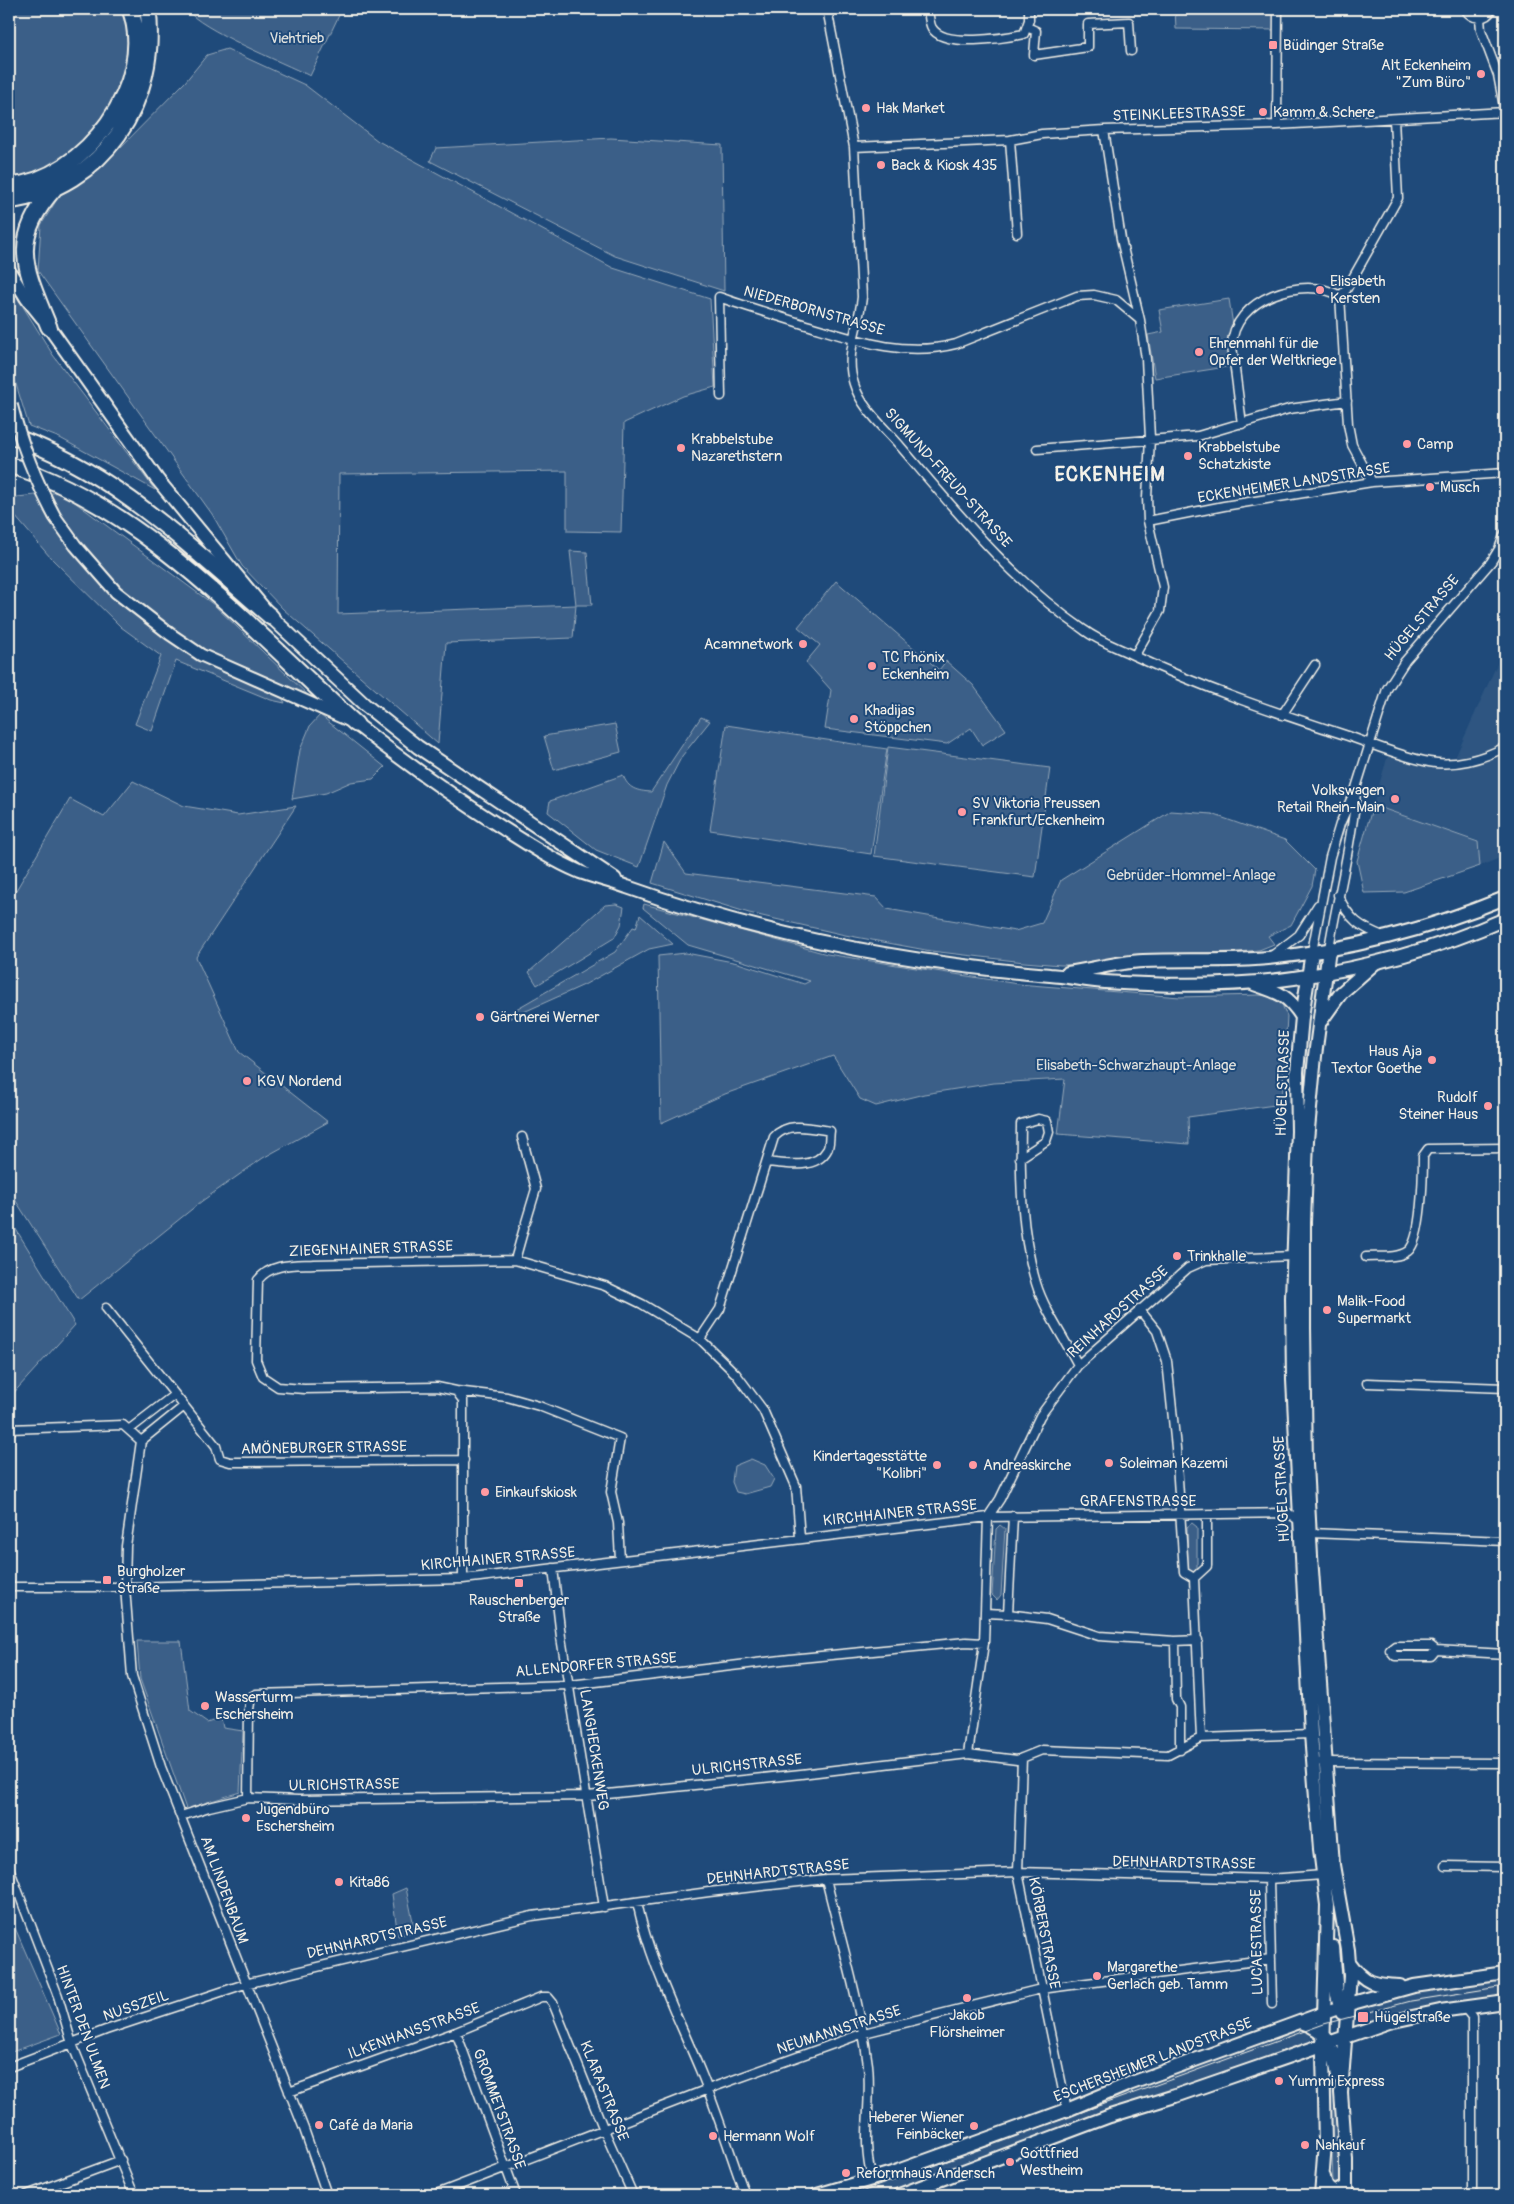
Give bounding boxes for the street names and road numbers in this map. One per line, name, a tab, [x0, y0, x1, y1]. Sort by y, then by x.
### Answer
street label: STEINKLEESTRASSE	[1112, 102, 1246, 126]
street label: NIEDERBORNSTRASSE	[741, 282, 887, 340]
street label: SIGMUND-FREUD-STRASSE	[880, 404, 1016, 552]
street label: ECKENHEIMER LANDSTRASSE	[1196, 458, 1392, 508]
street label: HÜGELSTRASSE	[1380, 571, 1464, 665]
street label: HÜGELSTRASSE	[1272, 1029, 1294, 1137]
street label: ZIEGENHAINER STRASSE	[288, 1237, 454, 1261]
street label: REINHARDSTRASSE	[1064, 1262, 1172, 1362]
street label: HÜGELSTRASSE	[1270, 1435, 1294, 1543]
street label: AMÖNEBURGER STRASSE	[241, 1437, 407, 1459]
street label: GRAFENSTRASSE	[1080, 1492, 1196, 1511]
street label: KIRCHHAINER STRASSE	[822, 1495, 978, 1531]
street label: KIRCHHAINER STRASSE	[420, 1543, 576, 1575]
street label: ALLENDORFER STRASSE	[514, 1648, 678, 1682]
street label: LANGHECKENWEG	[575, 1688, 613, 1812]
street label: ULRICHSTRASSE	[691, 1750, 803, 1780]
street label: ULRICHSTRASSE	[288, 1775, 400, 1795]
street label: AM LINDENBAUM	[196, 1834, 252, 1947]
street label: DEHNHARDTSTRASSE	[1112, 1852, 1256, 1874]
street label: DEHNHARDTSTRASSE	[706, 1855, 850, 1889]
street label: KÖRBERSTRASSE	[1024, 1875, 1064, 1991]
street label: LUCAESTRASSE	[1247, 1889, 1267, 1995]
street label: DEHNHARDTSTRASSE	[305, 1913, 449, 1963]
street label: HINTER DEN ULMEN	[52, 1963, 114, 2091]
street label: NUSSZEIL	[101, 1986, 171, 2026]
street label: ILKENHANSSTRASSE	[346, 1998, 483, 2064]
street label: NEUMANNSTRASSE	[774, 2001, 904, 2059]
street label: ESCHERSHEIMER LANDSTRASSE	[1051, 2013, 1255, 2107]
street label: KLARASTRASSE	[575, 2038, 633, 2144]
street label: GROMMETSTRASSE	[468, 2046, 530, 2172]

